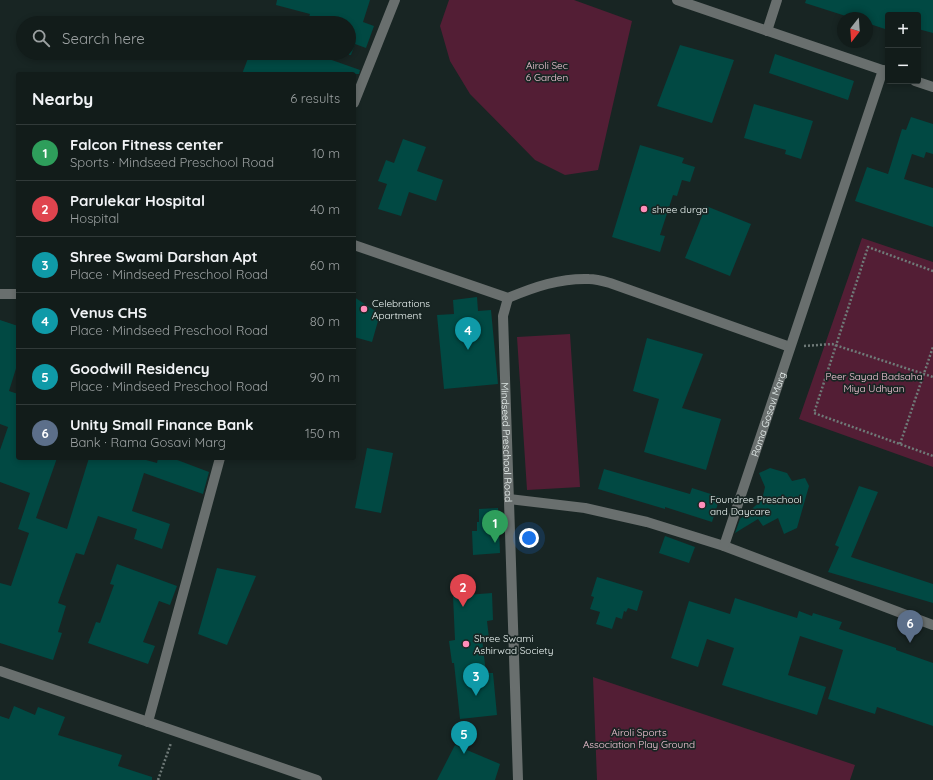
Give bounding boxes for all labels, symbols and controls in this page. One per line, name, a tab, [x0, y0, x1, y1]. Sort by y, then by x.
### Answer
north arrow	[837, 12, 873, 48]
map controls	[885, 12, 921, 84]
button: +	[885, 12, 921, 48]
search box	[16, 16, 356, 60]
icon: search	[30, 27, 52, 49]
text: Search here	[62, 29, 145, 48]
button: −	[885, 48, 921, 84]
park label: Airoli Sec 6 Garden	[526, 59, 568, 84]
text: Nearby	[32, 88, 93, 109]
text: 6 results	[290, 90, 340, 106]
text: Falcon Fitness center	[70, 135, 223, 154]
text: 1	[42, 145, 48, 161]
text: 10 m	[312, 145, 340, 161]
text: Sports · Mindseed Preschool Road	[70, 154, 274, 170]
text: Parulekar Hospital	[70, 191, 205, 210]
text: 2	[41, 201, 49, 217]
text: 40 m	[310, 201, 340, 217]
place label: shree durga	[652, 203, 708, 216]
marker: shree durga	[639, 204, 649, 214]
text: Hospital	[70, 210, 119, 226]
text: Shree Swami Darshan Apt	[70, 247, 258, 266]
text: 3	[42, 257, 48, 273]
text: 60 m	[310, 257, 340, 273]
text: Place · Mindseed Preschool Road	[70, 266, 268, 282]
place label: Celebrations Apartment	[372, 297, 430, 322]
text: Venus CHS	[70, 303, 147, 322]
marker: Celebrations Apartment	[359, 304, 369, 314]
text: 4	[41, 313, 49, 329]
text: 80 m	[310, 313, 340, 329]
pin: 4	[455, 317, 481, 350]
text: Place · Mindseed Preschool Road	[70, 322, 268, 338]
text: Goodwill Residency	[70, 359, 210, 378]
text: 5	[41, 369, 49, 385]
text: 90 m	[310, 369, 340, 385]
street label: Rama Gosavi Marg	[748, 370, 788, 458]
park label: Peer Sayad Badsaha Miya Udhyan	[825, 370, 923, 395]
text: Place · Mindseed Preschool Road	[70, 378, 268, 394]
street label: Mindseed Preschool Road	[499, 382, 516, 502]
text: Unity Small Finance Bank	[70, 415, 254, 434]
text: 6	[41, 425, 49, 441]
text: 150 m	[305, 425, 340, 441]
text: Bank · Rama Gosavi Marg	[70, 434, 226, 450]
place label: Foundree Preschool and Daycare	[710, 493, 802, 518]
marker: Foundree Preschool and Daycare	[697, 500, 707, 510]
pin: 1	[482, 510, 508, 543]
your location	[519, 528, 539, 548]
pin: 2	[450, 574, 476, 607]
pin: 6	[897, 610, 923, 643]
place label: Shree Swami Ashirwad Society	[474, 632, 553, 657]
marker: Shree Swami Ashirwad Society	[461, 639, 471, 649]
pin: 3	[463, 663, 489, 696]
pin: 5	[451, 721, 477, 754]
park label: Airoli Sports Association Play Ground	[583, 726, 695, 751]

